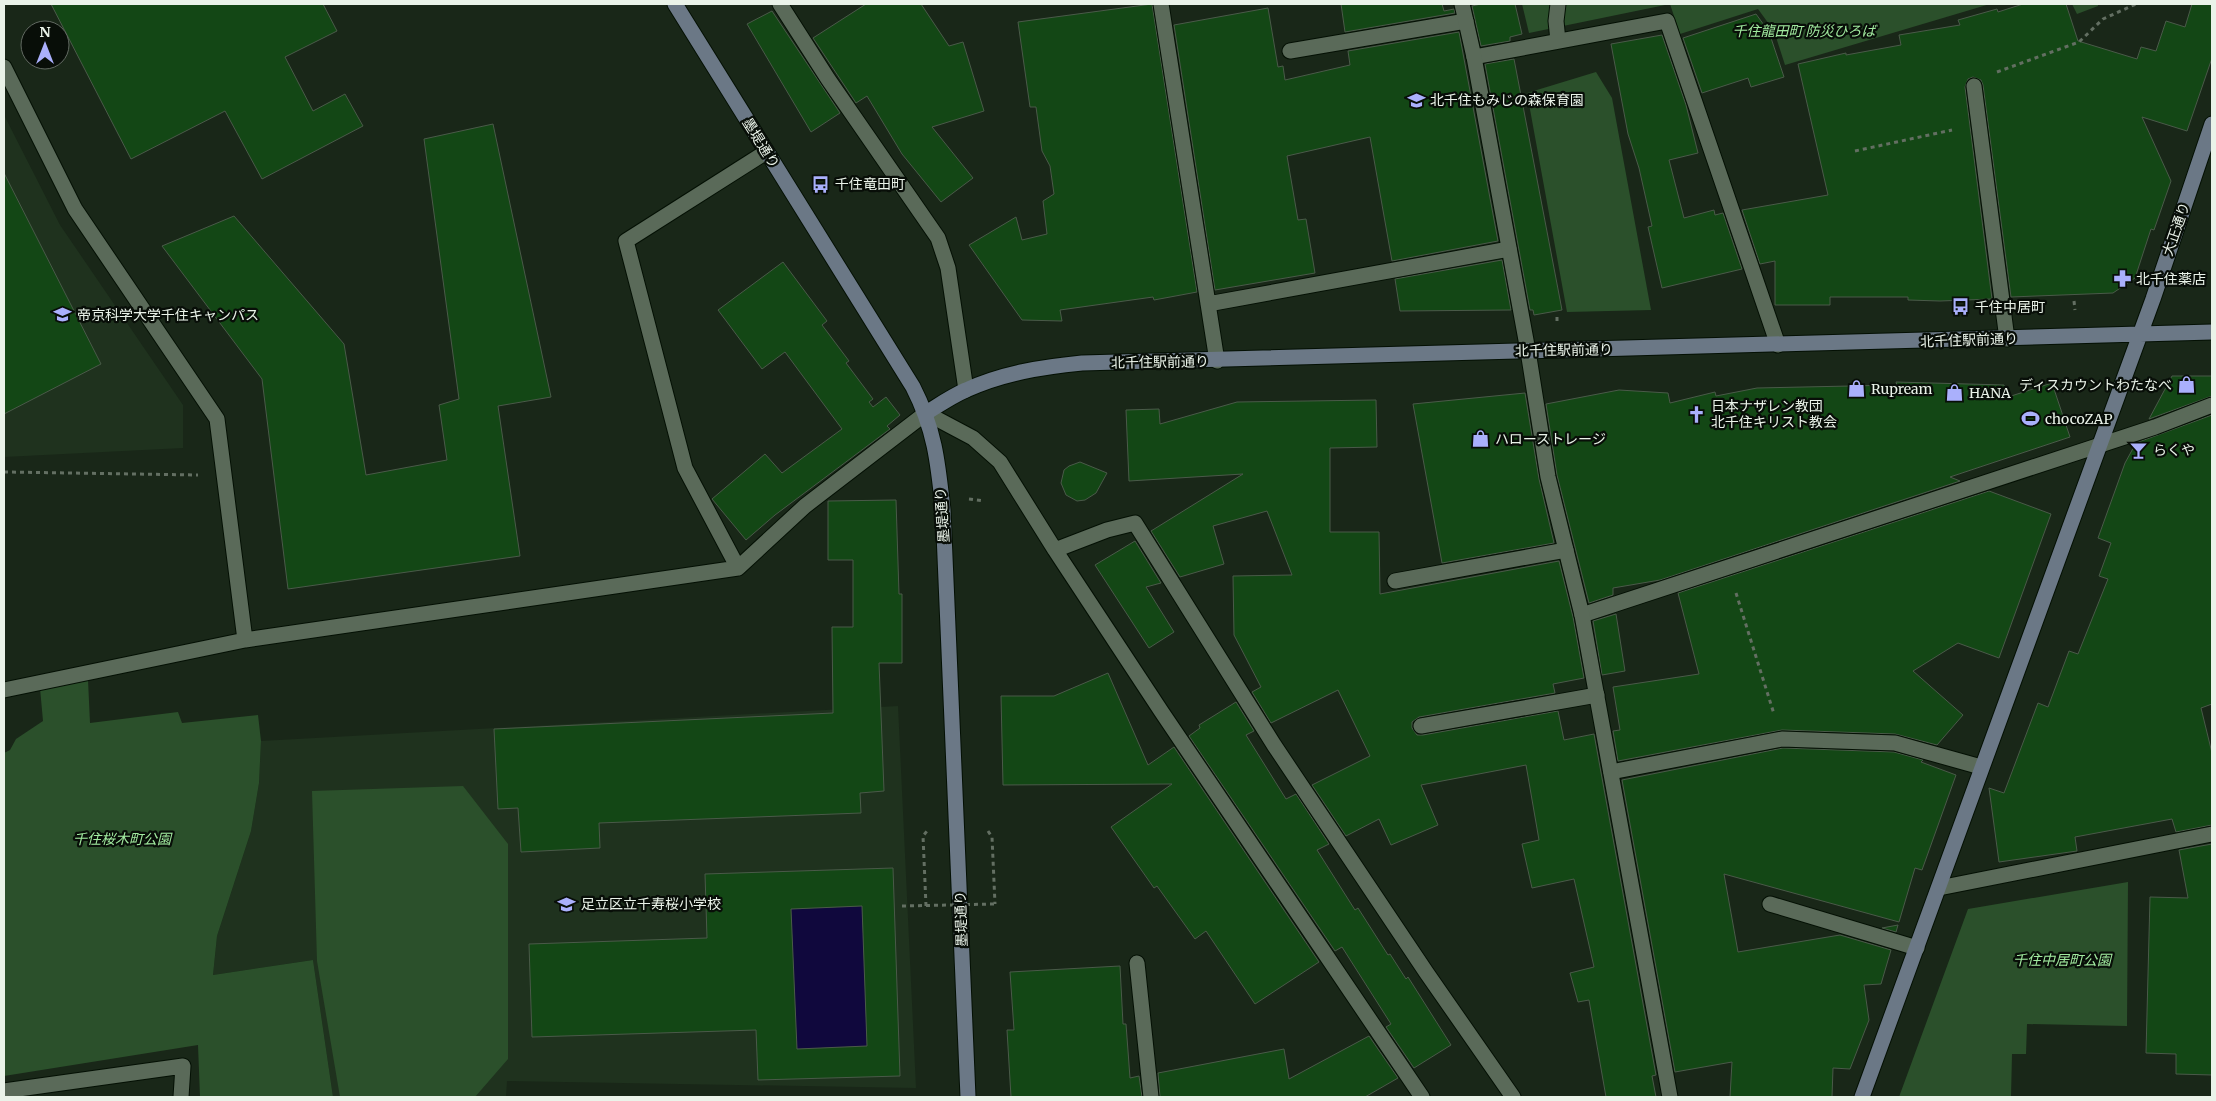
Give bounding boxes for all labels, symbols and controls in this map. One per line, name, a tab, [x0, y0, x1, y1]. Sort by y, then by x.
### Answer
north arrow	[20, 20, 70, 70]
park label: 千住龍田町 防災ひろば	[1732, 22, 1879, 40]
text: N	[39, 23, 51, 41]
school or university icon: 北千住もみじの森保育園	[1406, 90, 1426, 110]
place label: 北千住もみじの森保育園	[1430, 91, 1584, 109]
street label: 墨堤通り	[739, 114, 783, 172]
bus stop icon: 千住竜田町	[811, 174, 831, 194]
place label: 千住竜田町	[835, 175, 905, 193]
street label: 大正通り	[2158, 200, 2194, 258]
pharmacy icon: 北千住薬店	[2112, 269, 2132, 289]
place label: 北千住薬店	[2136, 270, 2206, 288]
bus stop icon: 千住中居町	[1951, 297, 1971, 317]
place label: 千住中居町	[1975, 298, 2045, 316]
school or university icon: 帝京科学大学千住キャンパス	[53, 305, 73, 325]
place label: 帝京科学大学千住キャンパス	[77, 306, 259, 324]
street label: 北千住駅前通り	[1920, 329, 2018, 351]
street label: 北千住駅前通り	[1515, 340, 1613, 360]
street label: 北千住駅前通り	[1111, 352, 1209, 372]
shop icon: ディスカウントわたなべ	[2176, 375, 2196, 395]
place label: ディスカウントわたなべ	[2019, 376, 2172, 394]
shop icon: Rupream	[1847, 379, 1867, 399]
place label: Rupream	[1871, 380, 1932, 398]
shop icon: HANA	[1945, 383, 1965, 403]
place label: HANA	[1969, 384, 2011, 402]
place label: 日本ナザレン教団 北千住キリスト教会	[1711, 397, 1837, 431]
church icon: 日本ナザレン教団 北千住キリスト教会	[1687, 404, 1707, 424]
sports icon: chocoZAP	[2021, 409, 2041, 429]
place label: chocoZAP	[2045, 410, 2112, 428]
shop icon: ハローストレージ	[1471, 429, 1491, 449]
place label: ハローストレージ	[1495, 430, 1606, 448]
bar icon: らくや	[2129, 440, 2149, 460]
place label: らくや	[2153, 441, 2195, 459]
street label: 墨堤通り	[931, 486, 953, 544]
park label: 千住桜木町公園	[73, 830, 173, 848]
street label: 墨堤通り	[951, 891, 971, 947]
school or university icon: 足立区立千寿桜小学校	[557, 894, 577, 914]
place label: 足立区立千寿桜小学校	[581, 895, 721, 913]
park label: 千住中居町公園	[2013, 951, 2113, 969]

